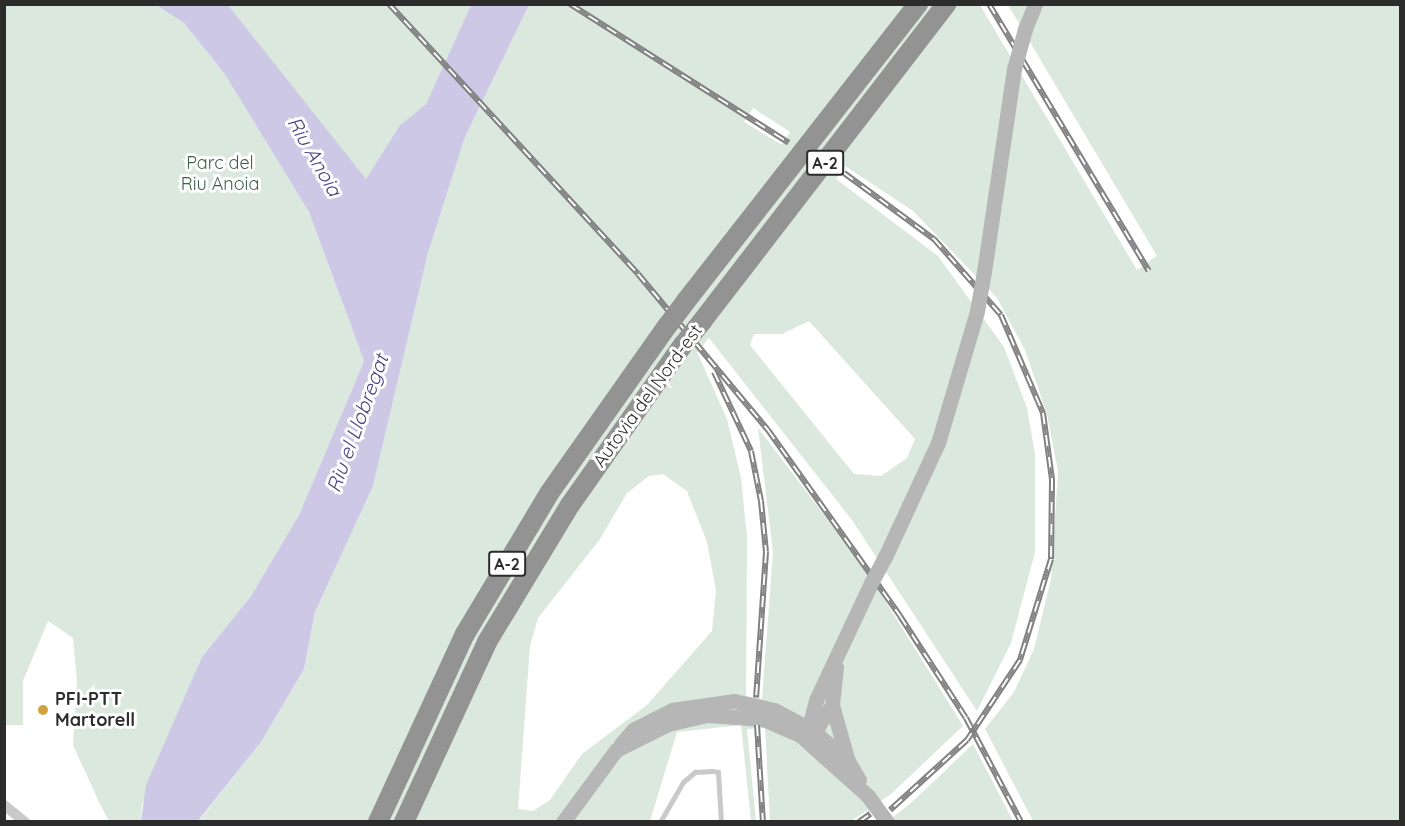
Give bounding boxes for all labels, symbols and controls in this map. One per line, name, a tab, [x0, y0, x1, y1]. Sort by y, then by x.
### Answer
water label: Riu Anoia	[283, 112, 347, 200]
road number: A-2	[806, 150, 844, 176]
park label: Parc del Riu Anoia	[181, 153, 259, 195]
street label: Autovia del Nord-est	[589, 320, 707, 472]
water label: Riu el Llobregat	[321, 351, 393, 495]
road number: A-2	[488, 551, 526, 577]
place label: PFI-PTT Martorell	[55, 689, 135, 732]
marker: PFI-PTT Martorell	[36, 703, 50, 717]

